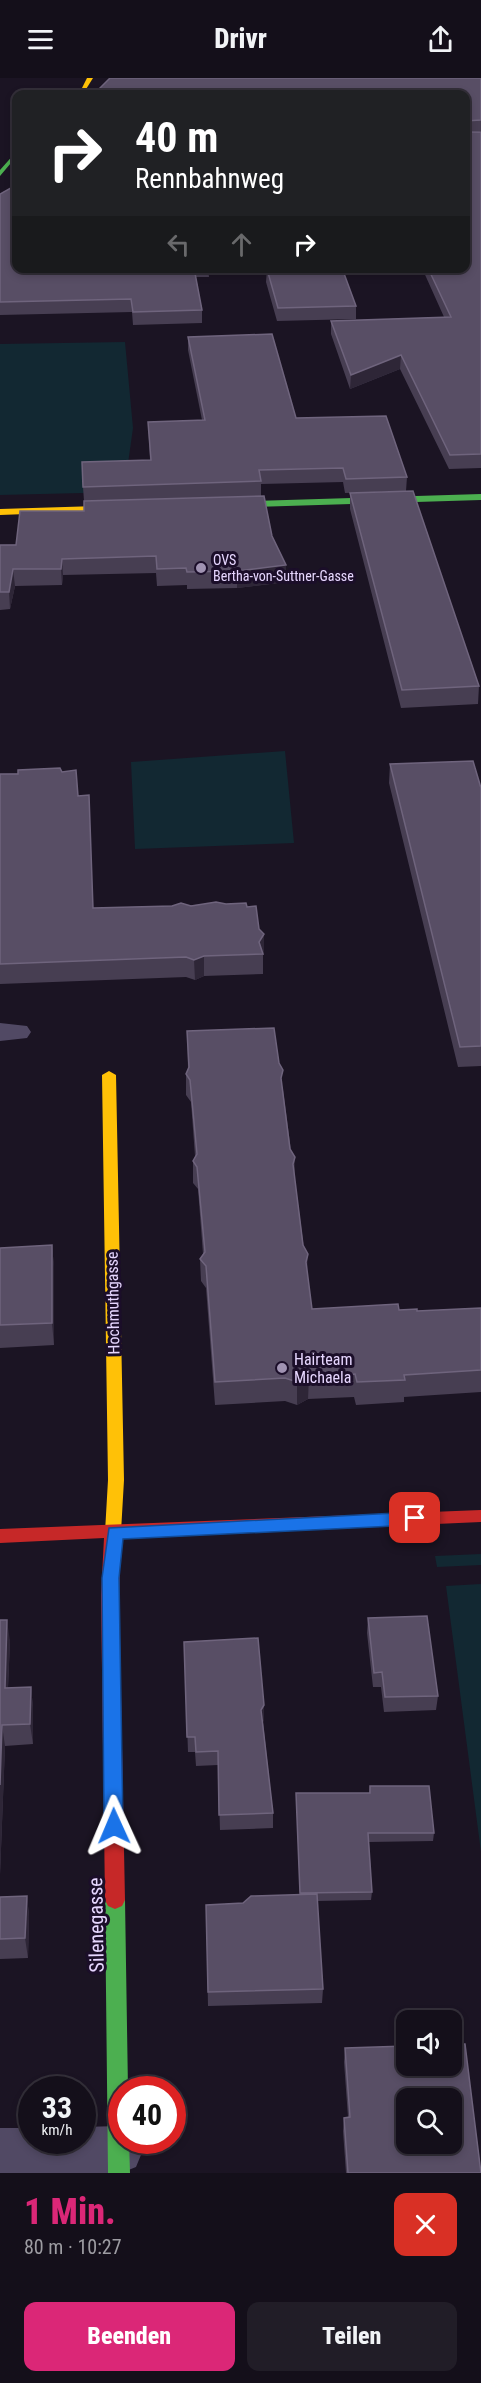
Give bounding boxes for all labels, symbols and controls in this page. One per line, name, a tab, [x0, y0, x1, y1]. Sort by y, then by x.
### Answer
icon: menu	[24, 23, 57, 56]
text: Drivr	[214, 23, 267, 55]
icon: share	[424, 23, 457, 56]
text: 40 m	[135, 113, 218, 162]
icon: right	[36, 114, 114, 192]
text: Rennbahnweg	[135, 163, 284, 195]
icon: left	[162, 228, 195, 261]
icon: ahead	[225, 228, 258, 261]
icon: right	[288, 228, 321, 261]
place label: OVS Bertha-von-Suttner-Gasse	[213, 552, 354, 584]
marker: OVS Bertha-von-Suttner-Gasse	[194, 561, 208, 575]
street label: Hochmuthgasse	[103, 1251, 123, 1355]
place label: Hairteam Michaela	[294, 1350, 352, 1387]
marker: Hairteam Michaela	[275, 1361, 289, 1375]
pin	[389, 1492, 440, 1543]
icon: arrive	[398, 1501, 431, 1534]
position arrow	[82, 1794, 146, 1858]
street label: Silenegasse	[83, 1877, 109, 1973]
map controls	[396, 2010, 462, 2154]
button: sound	[396, 2010, 462, 2076]
speed limit sign: 40	[108, 2076, 186, 2154]
button: search	[396, 2088, 462, 2154]
text: 33	[42, 2090, 72, 2125]
text: km/h	[42, 2121, 72, 2139]
text: 1 Min.	[24, 2191, 116, 2233]
button: close	[394, 2193, 457, 2256]
text: 80 m · 10:27	[24, 2235, 122, 2259]
button: Beenden	[24, 2302, 235, 2371]
button: Teilen	[247, 2302, 457, 2371]

